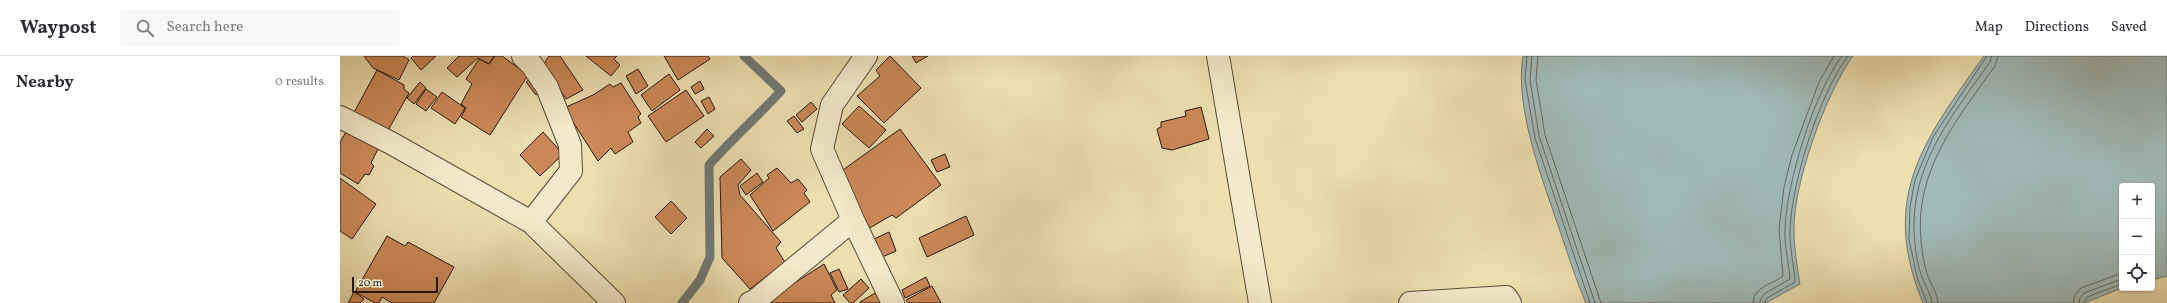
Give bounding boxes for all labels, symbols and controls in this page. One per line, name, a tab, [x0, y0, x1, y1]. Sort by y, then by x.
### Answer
search box	[120, 10, 400, 46]
text: Waypost	[20, 15, 96, 41]
icon: search	[134, 17, 156, 39]
text: Search here	[166, 17, 243, 38]
text: Map	[1975, 18, 2003, 37]
text: Directions	[2025, 18, 2089, 37]
text: Saved	[2111, 18, 2147, 37]
text: Nearby	[16, 71, 74, 94]
text: 0 results	[275, 73, 324, 91]
map controls	[2119, 183, 2155, 291]
button: +	[2119, 183, 2155, 219]
button: −	[2119, 219, 2155, 255]
button: locate	[2119, 255, 2155, 291]
scale bar	[352, 275, 438, 294]
text: 20 m	[358, 276, 382, 291]

